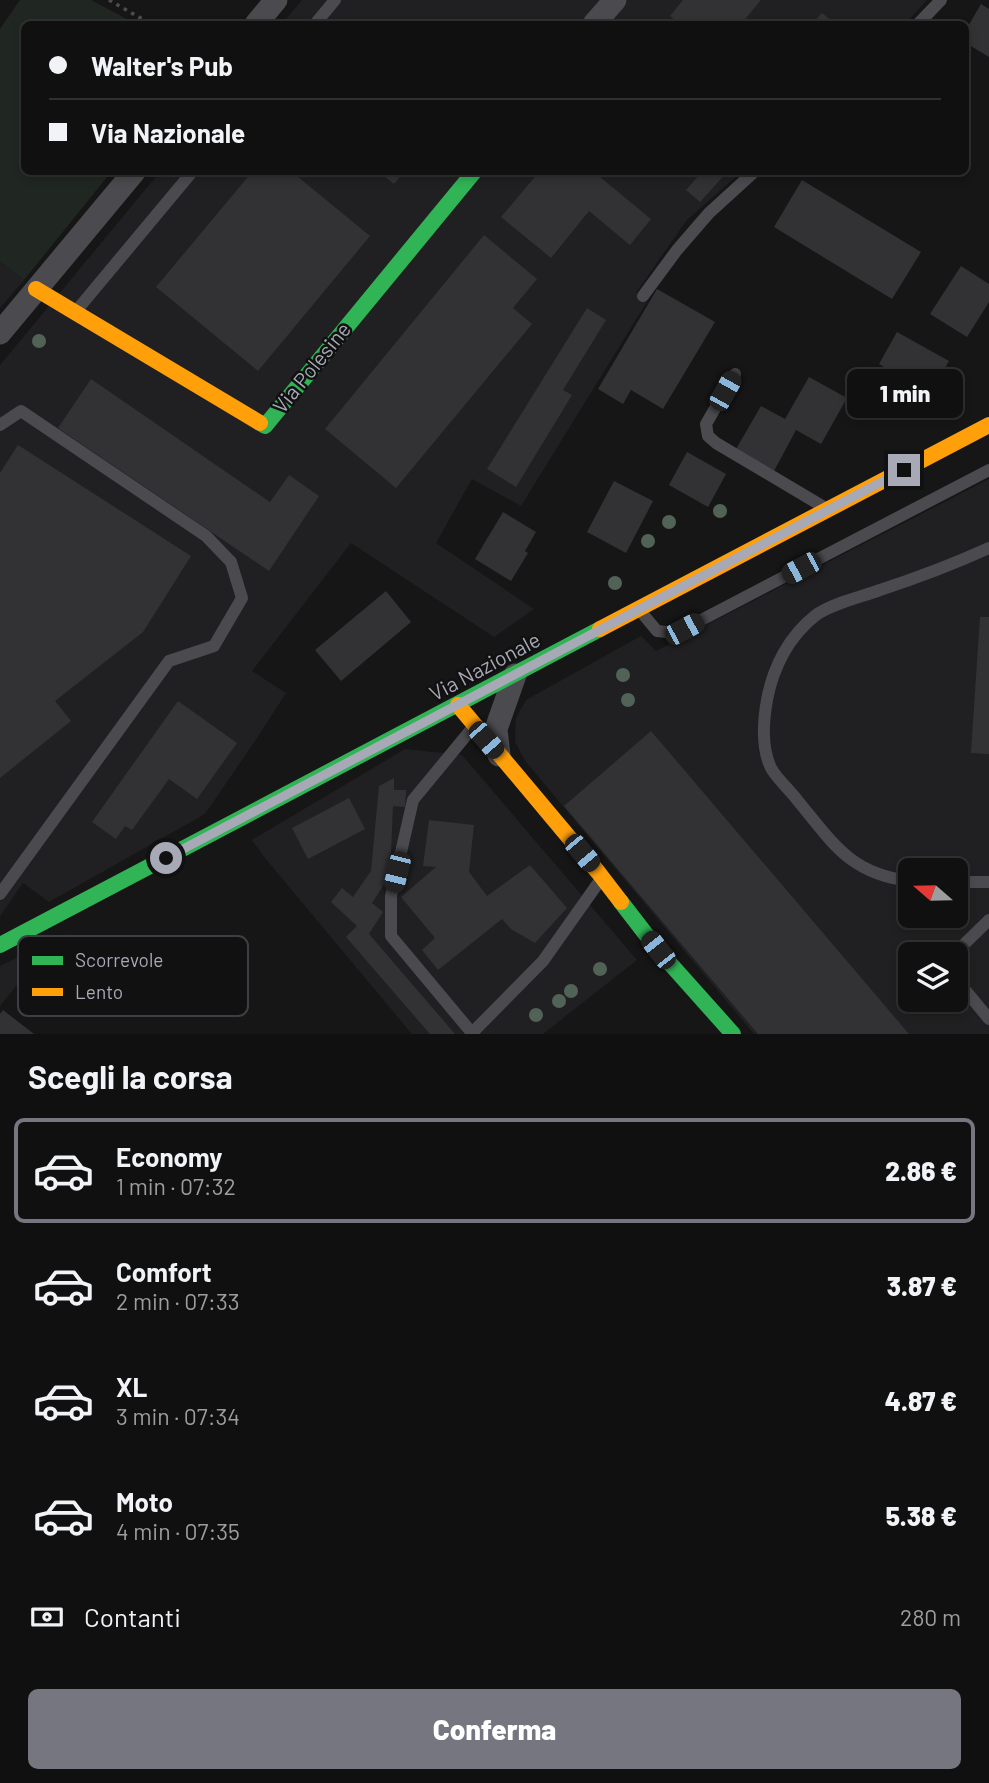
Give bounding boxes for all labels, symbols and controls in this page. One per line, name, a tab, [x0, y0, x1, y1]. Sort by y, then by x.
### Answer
text: Walter's Pub	[91, 50, 233, 81]
text: Via Nazionale	[91, 117, 245, 148]
street label: Via Polesine	[267, 317, 355, 418]
car	[706, 368, 745, 414]
callout: 1 min	[846, 368, 962, 418]
text: 1 min	[880, 379, 930, 407]
route end	[888, 454, 920, 486]
car	[778, 549, 825, 587]
car	[661, 610, 708, 648]
street label: Via Nazionale	[425, 626, 544, 705]
car	[465, 717, 508, 763]
car	[561, 830, 604, 876]
route start	[150, 842, 182, 874]
car	[382, 849, 413, 895]
north arrow	[898, 858, 968, 928]
map controls	[898, 858, 968, 1012]
car	[637, 927, 680, 973]
legend	[18, 936, 248, 1016]
button: layers	[898, 942, 968, 1012]
text: Scorrevole	[75, 948, 163, 971]
text: Lento	[75, 980, 123, 1003]
text: Scegli la corsa	[28, 1057, 233, 1095]
icon: car	[32, 1139, 95, 1202]
text: Economy	[116, 1141, 222, 1172]
text: 2.86 €	[885, 1155, 957, 1186]
text: 1 min · 07:32	[116, 1172, 236, 1200]
icon: car	[32, 1254, 95, 1317]
text: Comfort	[116, 1256, 212, 1287]
text: 3.87 €	[887, 1270, 957, 1301]
text: 2 min · 07:33	[116, 1287, 240, 1315]
icon: car	[32, 1369, 95, 1432]
text: XL	[116, 1371, 147, 1402]
text: 4.87 €	[885, 1385, 957, 1416]
text: 3 min · 07:34	[116, 1402, 240, 1430]
icon: car	[32, 1484, 95, 1547]
text: Moto	[116, 1486, 173, 1517]
text: 5.38 €	[886, 1500, 957, 1531]
text: 4 min · 07:35	[116, 1517, 240, 1545]
icon: cash	[28, 1598, 66, 1636]
text: Contanti	[84, 1601, 181, 1632]
text: 280 m	[900, 1603, 961, 1631]
button: Conferma	[28, 1689, 961, 1769]

